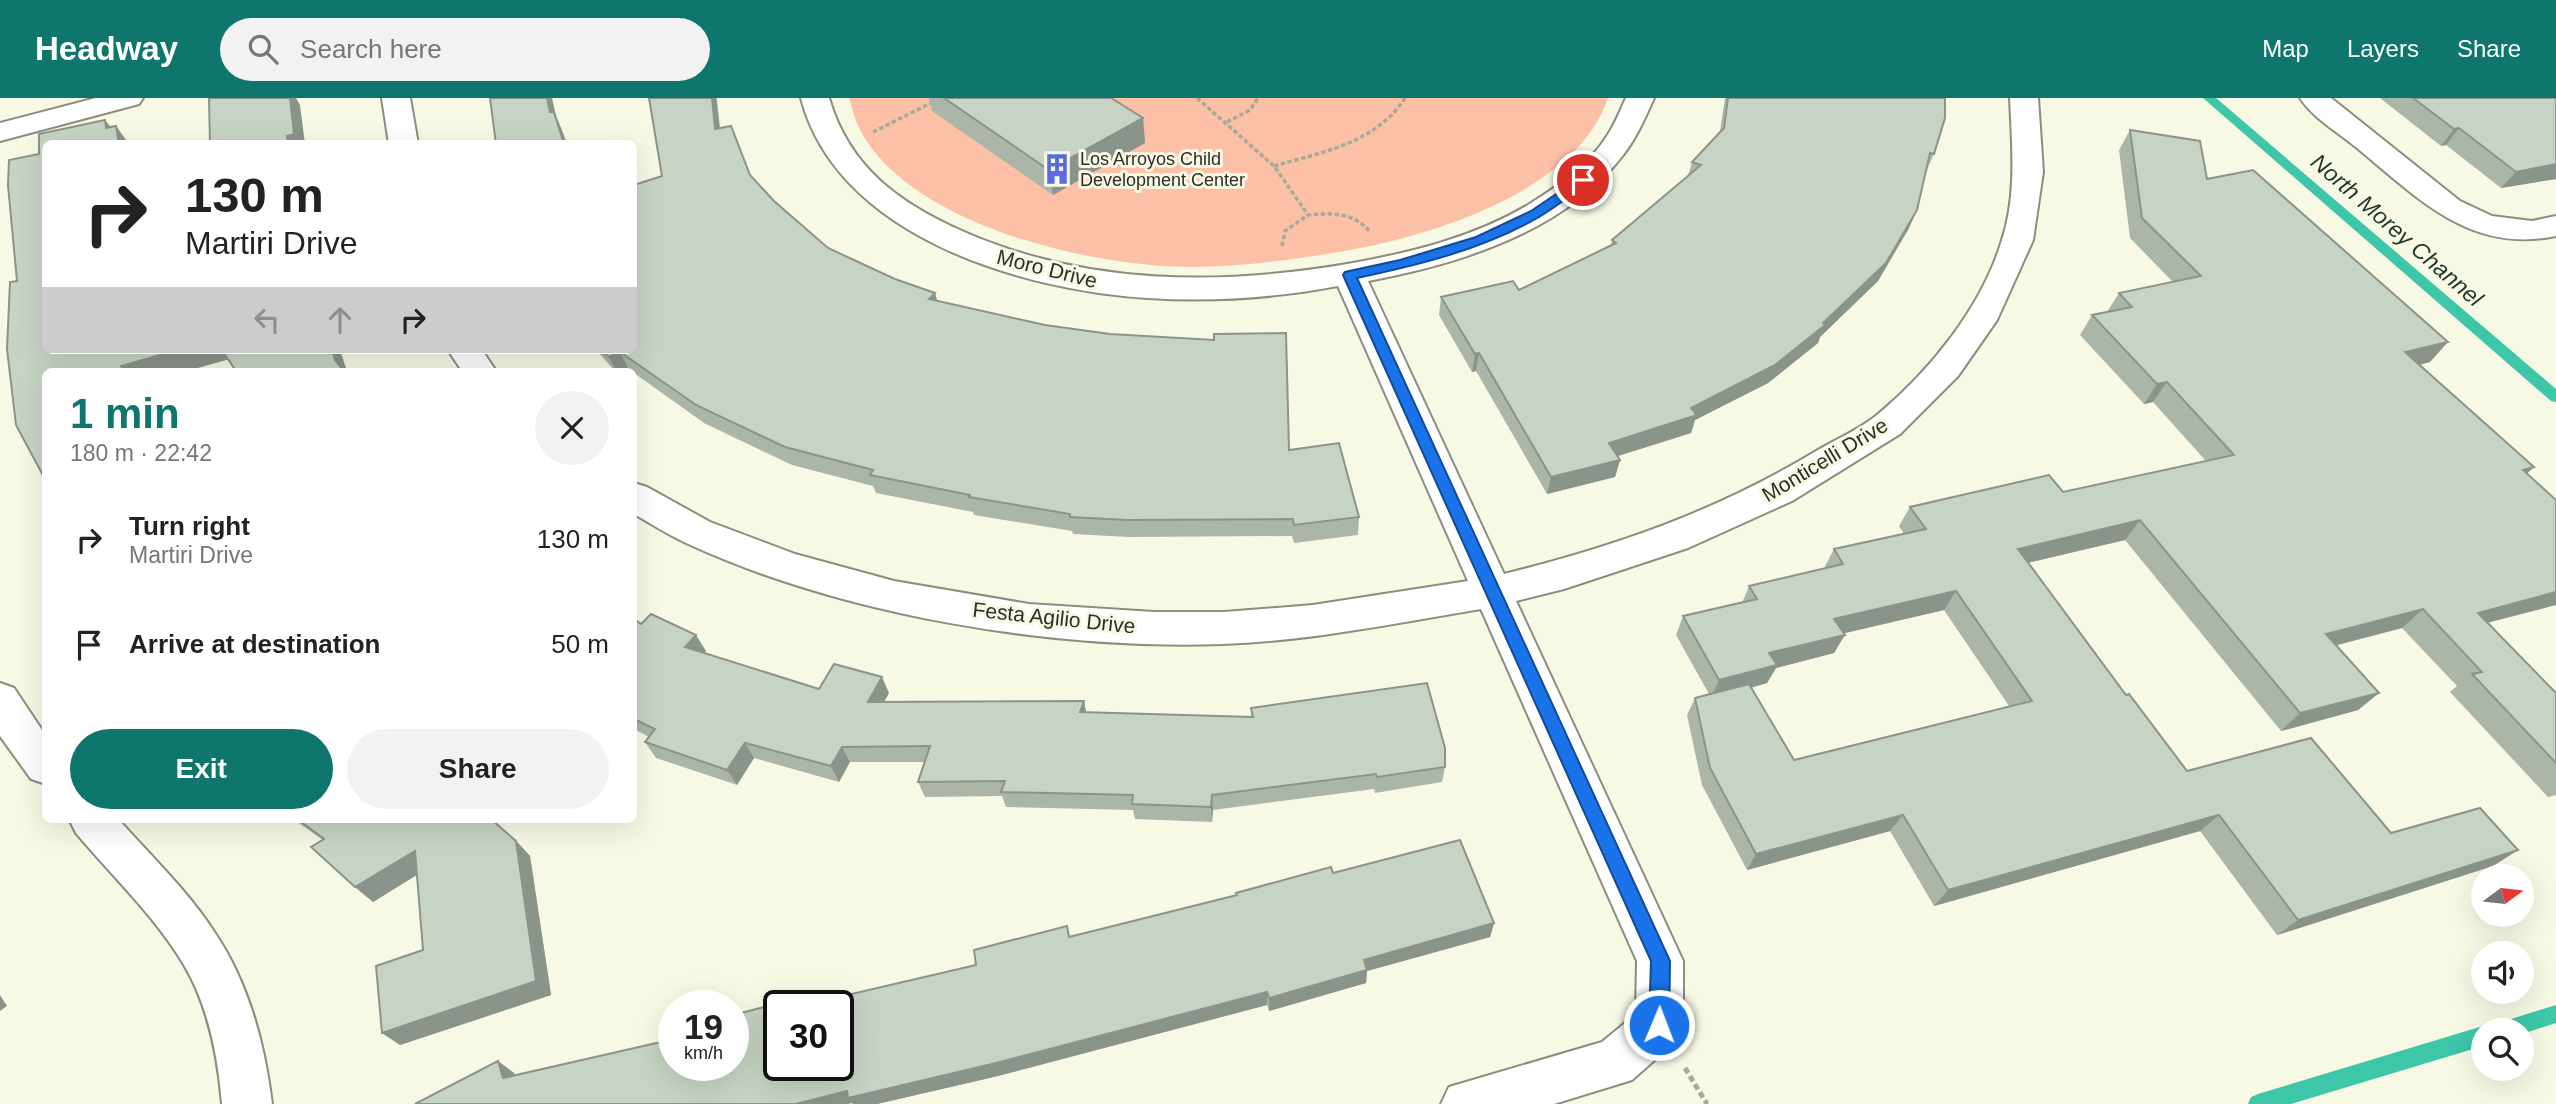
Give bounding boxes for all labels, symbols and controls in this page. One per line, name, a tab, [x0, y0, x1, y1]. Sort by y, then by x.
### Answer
search box	[220, 18, 710, 81]
text: Headway	[35, 30, 178, 67]
icon: search	[244, 30, 282, 68]
text: Search here	[300, 34, 442, 64]
text: Map	[2262, 35, 2309, 62]
text: Layers	[2347, 35, 2419, 62]
text: Share	[2457, 35, 2521, 62]
water label: North Morey Channel	[2306, 148, 2489, 312]
place label: Los Arroyos Child Development Center	[1080, 149, 1245, 190]
pin	[1553, 150, 1613, 210]
building icon: Los Arroyos Child Development Center	[1040, 152, 1074, 186]
icon: arrive	[1564, 161, 1602, 199]
icon: right	[70, 168, 161, 259]
text: 130 m	[185, 168, 324, 222]
text: Martiri Drive	[185, 225, 357, 261]
street label: Moro Drive	[995, 245, 1100, 292]
icon: left	[248, 301, 286, 339]
icon: ahead	[321, 301, 359, 339]
icon: right	[394, 301, 432, 339]
text: 1 min	[70, 390, 180, 437]
button: close	[535, 391, 609, 465]
street label: Monticelli Drive	[1758, 413, 1892, 506]
text: 180 m · 22:42	[70, 440, 212, 466]
text: Turn right	[129, 511, 250, 541]
icon: right	[70, 521, 108, 559]
text: 130 m	[537, 524, 609, 554]
text: Martiri Drive	[129, 542, 253, 568]
street label: Festa Agilio Drive	[972, 598, 1137, 637]
icon: arrive	[70, 626, 108, 664]
text: Arrive at destination	[129, 629, 380, 659]
text: 50 m	[551, 629, 609, 659]
button: Exit	[70, 729, 333, 809]
button: Share	[347, 729, 609, 809]
north arrow	[2471, 864, 2534, 928]
map controls	[2471, 864, 2534, 1081]
button: sound	[2471, 941, 2534, 1004]
position arrow	[1622, 988, 1696, 1062]
speed limit sign: 30	[763, 990, 854, 1081]
text: 19	[684, 1007, 723, 1046]
button: search	[2471, 1018, 2534, 1081]
text: km/h	[684, 1043, 723, 1063]

